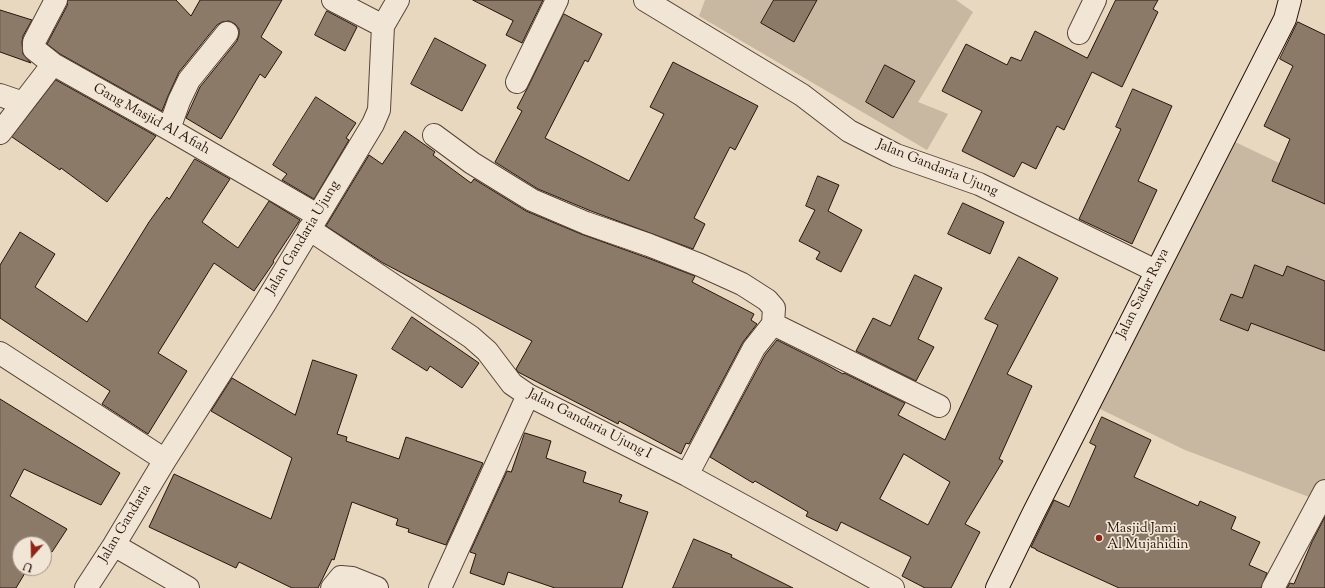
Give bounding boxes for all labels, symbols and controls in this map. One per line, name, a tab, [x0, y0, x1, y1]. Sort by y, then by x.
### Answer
street label: Gang Masjid Al Afiah	[90, 81, 212, 159]
street label: Jalan Gandaria Ujung	[874, 137, 1000, 201]
street label: Jalan Gandaria Ujung	[263, 178, 345, 298]
street label: Jalan Sadar Raya	[1114, 246, 1174, 342]
street label: Jalan Gandaria Ujung I	[524, 386, 654, 464]
street label: Jalan Gandaria	[96, 482, 156, 566]
place label: Masjid Jami Al Mujahidin	[1107, 522, 1189, 554]
marker: Masjid Jami Al Mujahidin	[1094, 533, 1104, 543]
north arrow	[12, 536, 52, 576]
text: U	[21, 557, 35, 575]

